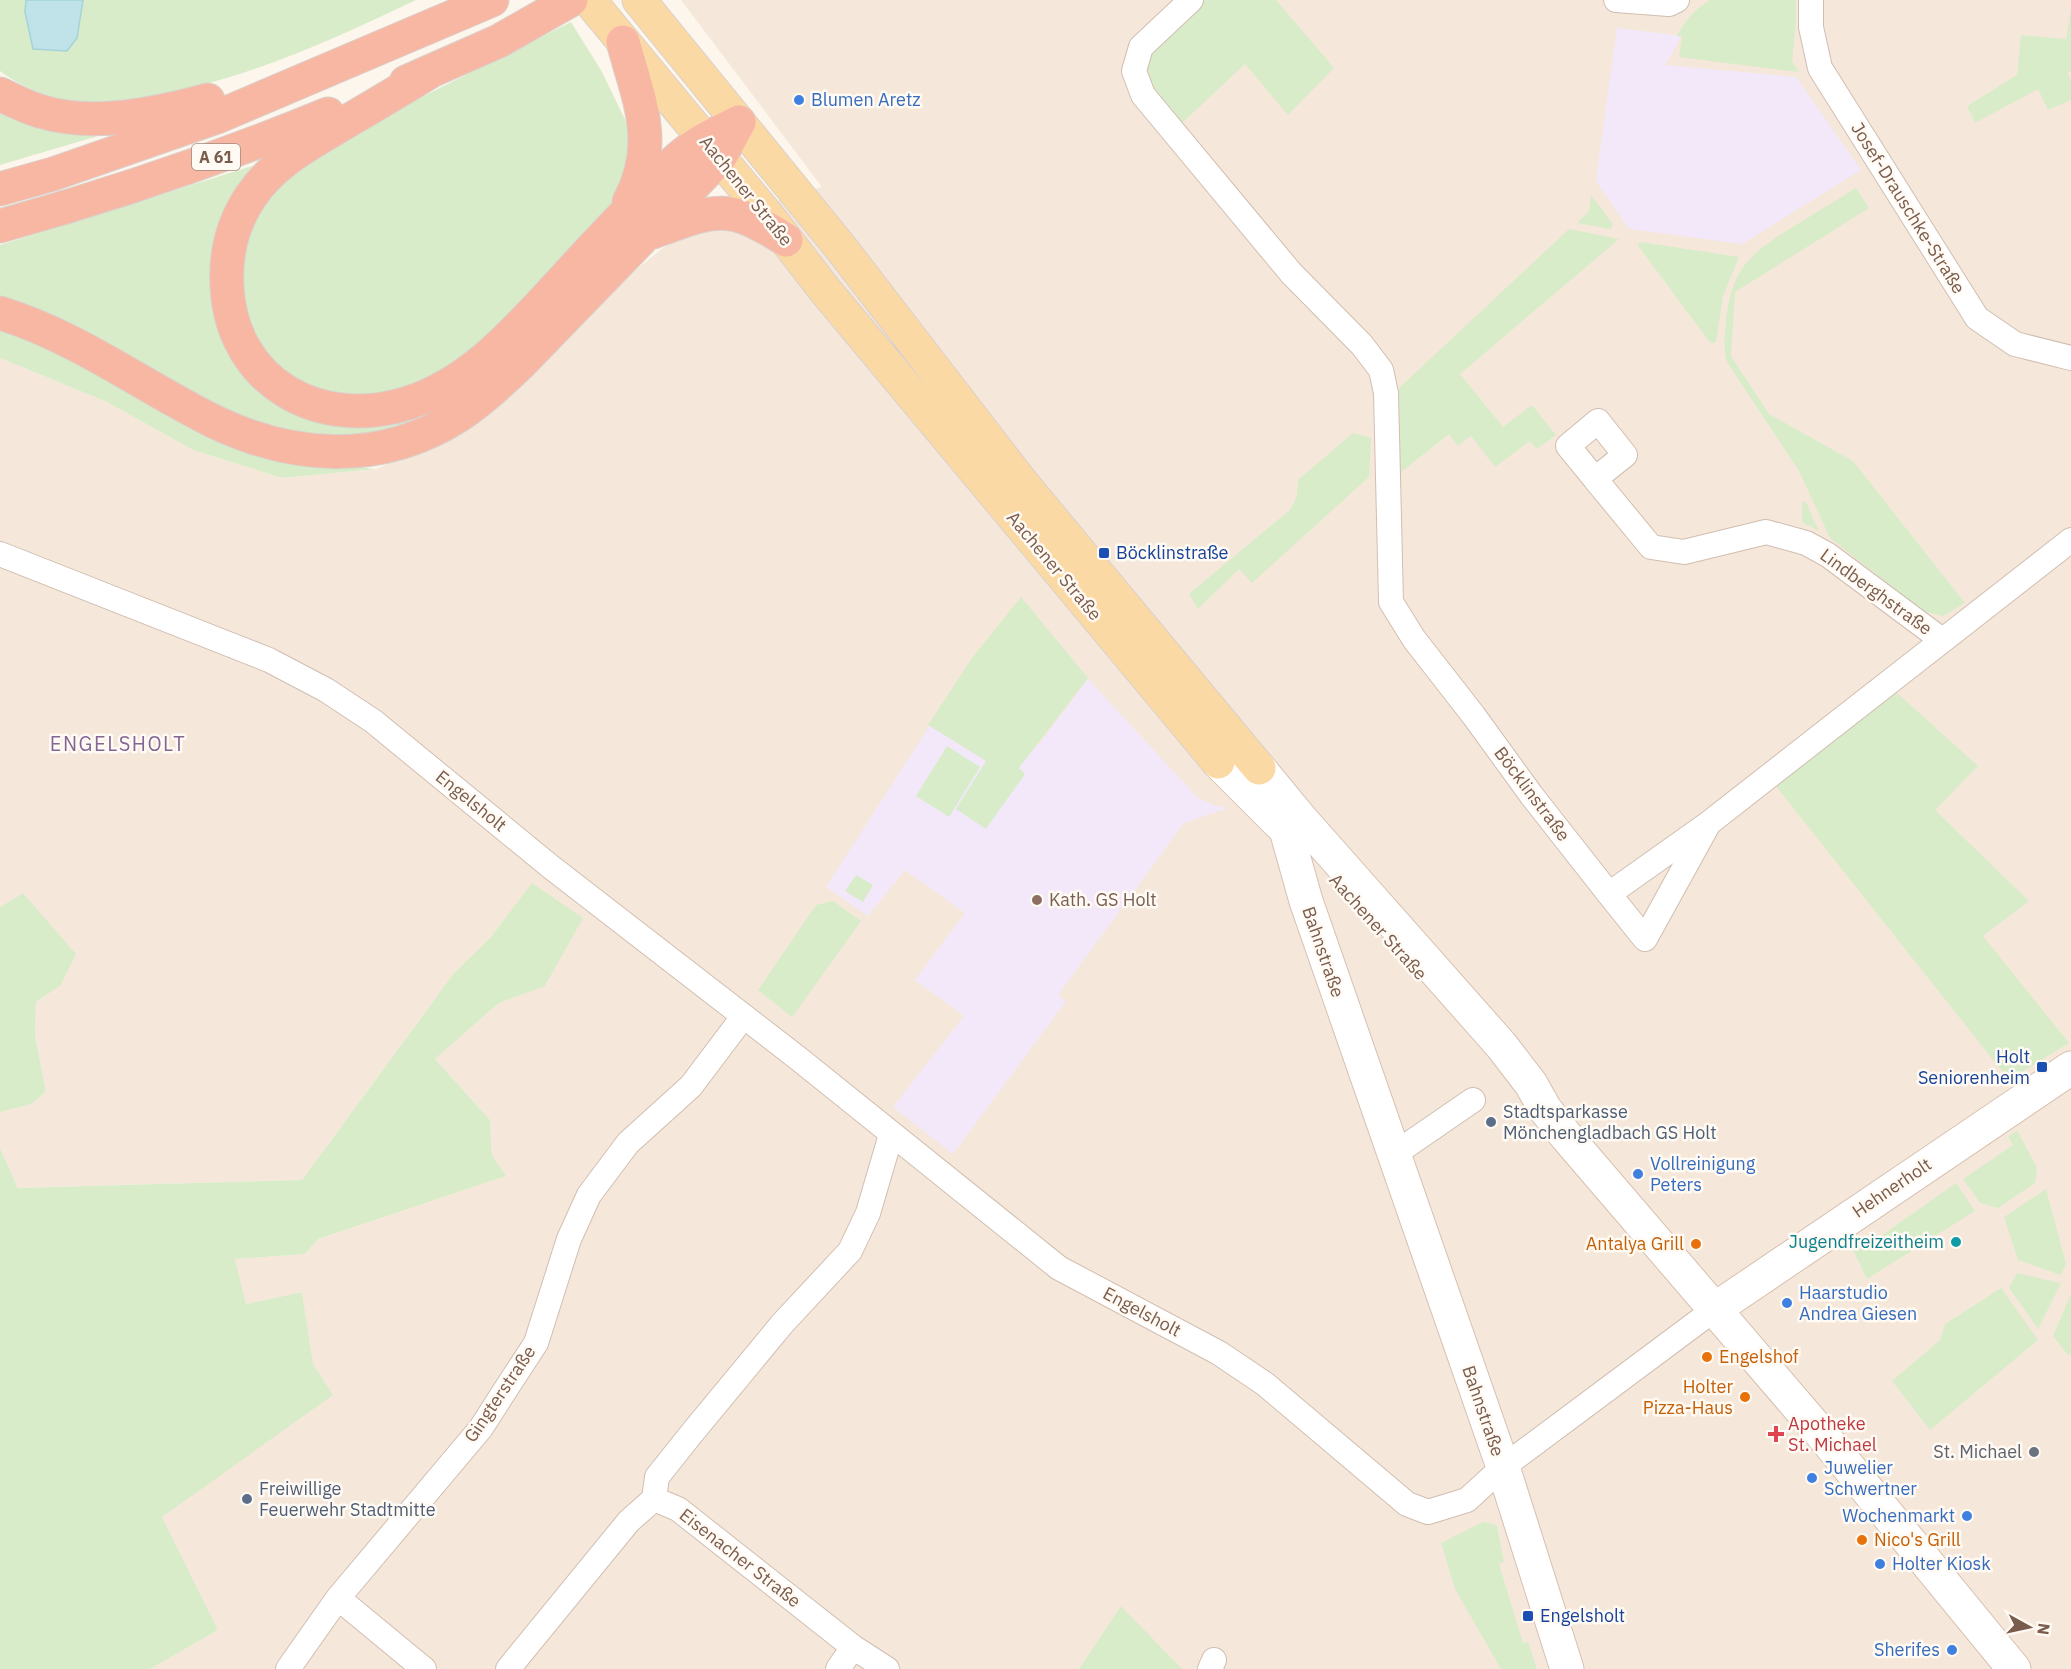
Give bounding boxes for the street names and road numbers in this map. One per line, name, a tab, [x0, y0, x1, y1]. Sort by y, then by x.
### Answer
street label: Josef-Drauschke-Straße	[1846, 118, 1971, 298]
street label: Aachener Straße	[695, 131, 798, 251]
road number: A 61	[192, 144, 240, 170]
street label: Aachener Straße	[1002, 506, 1107, 625]
street label: Lindberghstraße	[1816, 543, 1937, 640]
street label: Böcklinstraße	[1489, 742, 1576, 846]
street label: Engelsholt	[431, 765, 512, 836]
street label: Aachener Straße	[1324, 869, 1432, 985]
street label: Bahnstraße	[1297, 903, 1350, 1000]
street label: Hehnerholt	[1848, 1153, 1936, 1223]
street label: Engelsholt	[1099, 1281, 1185, 1342]
street label: Gingterstraße	[459, 1341, 540, 1447]
street label: Bahnstraße	[1457, 1362, 1510, 1459]
street label: Eisenacher Straße	[675, 1503, 806, 1612]

